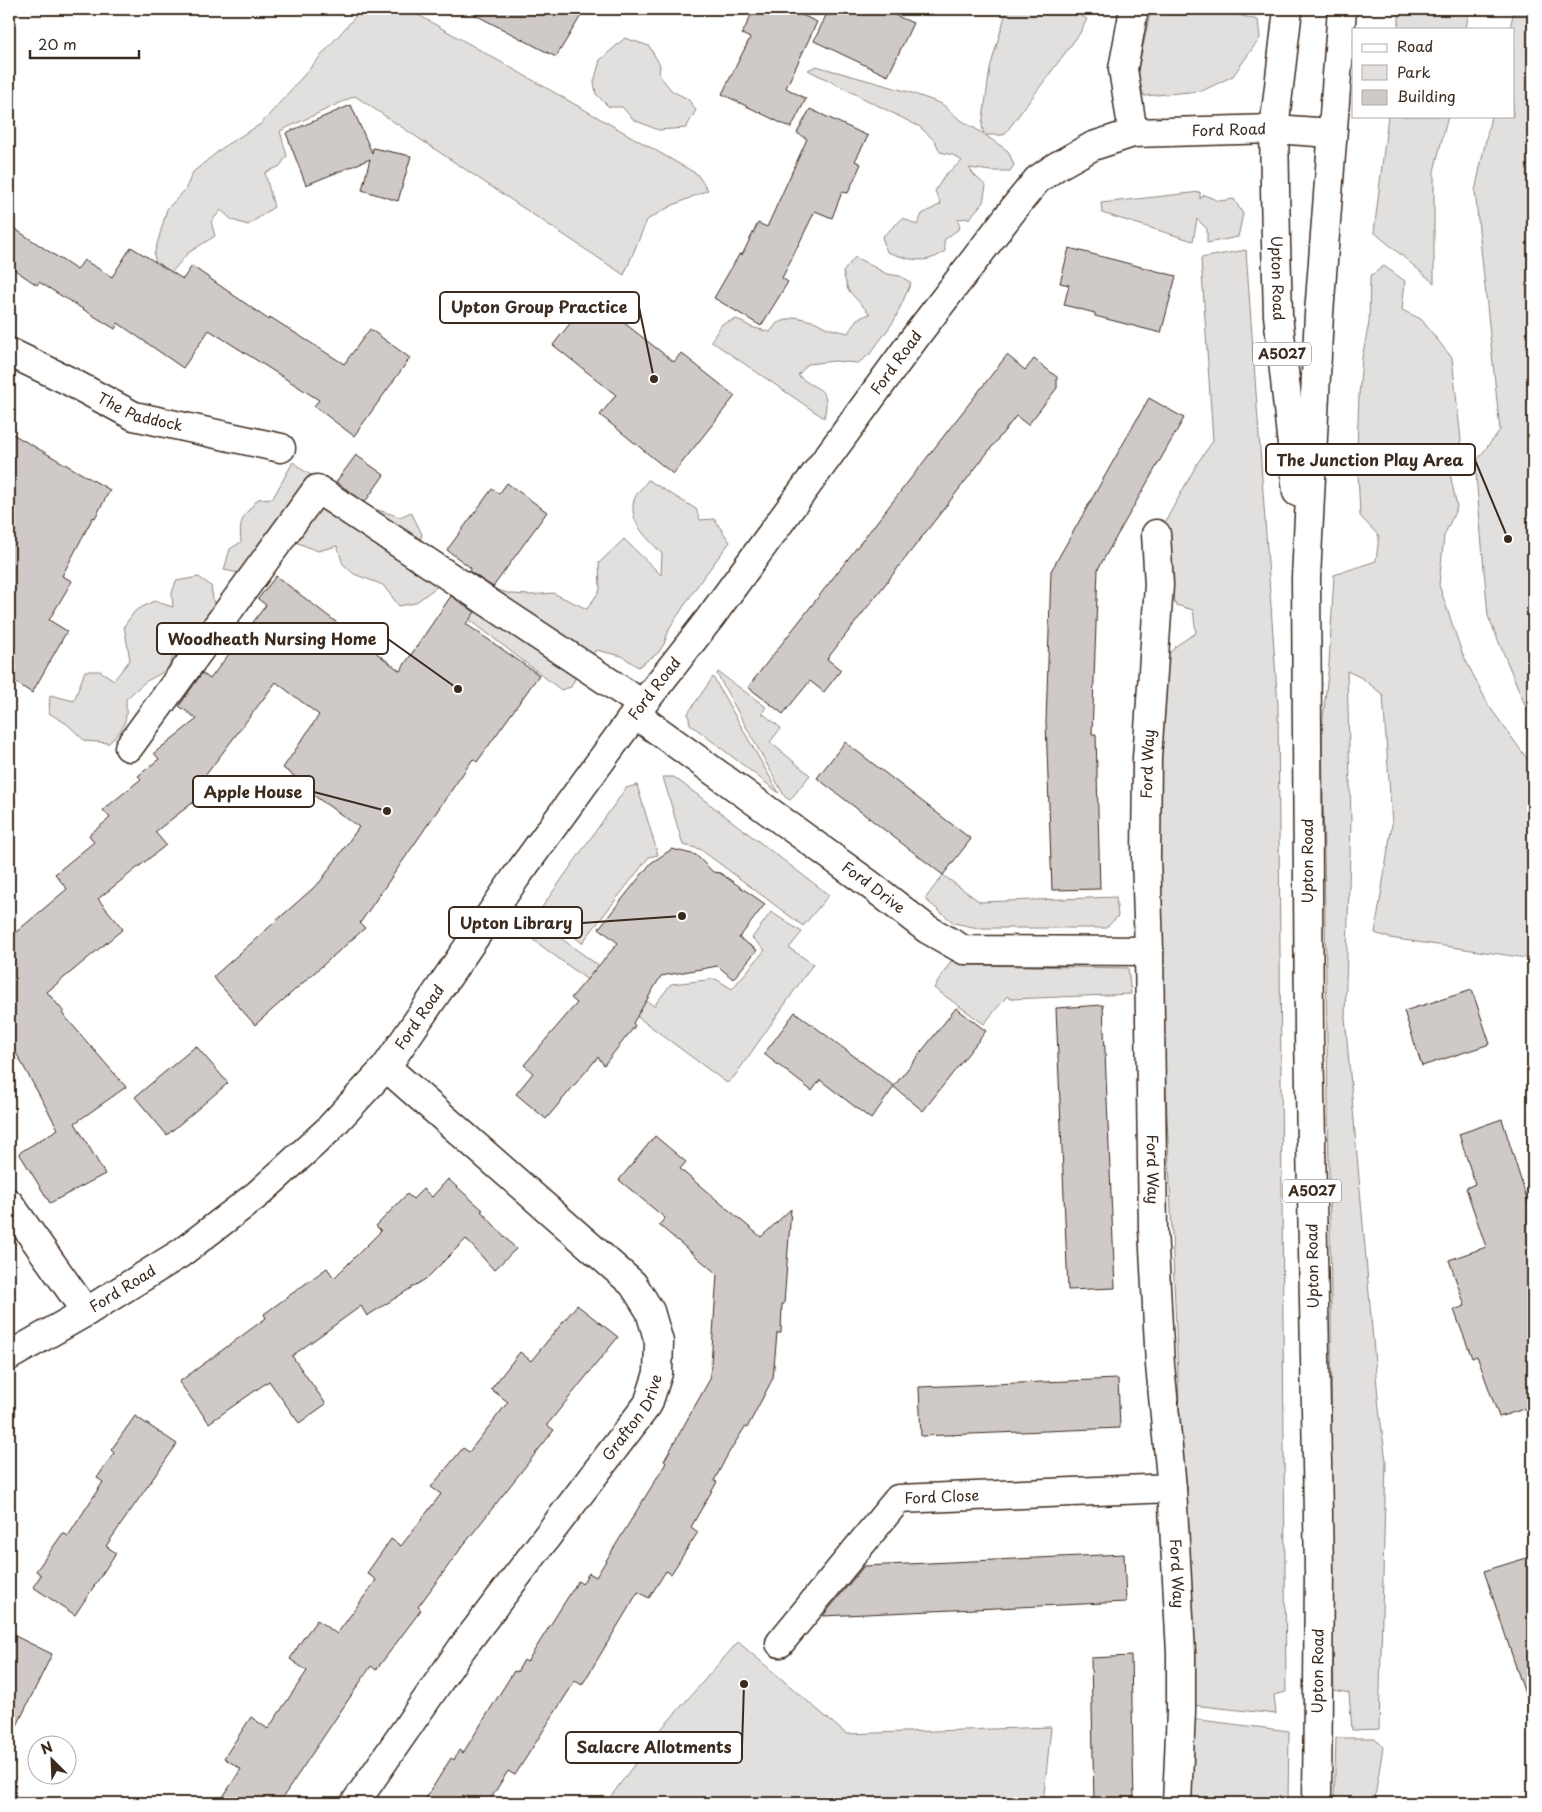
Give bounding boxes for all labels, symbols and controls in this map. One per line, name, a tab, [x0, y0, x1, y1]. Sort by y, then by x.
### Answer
scale bar	[30, 28, 139, 60]
legend	[1352, 28, 1514, 118]
text: 20 m	[38, 32, 77, 55]
text: Road	[1397, 34, 1433, 57]
text: Park	[1397, 60, 1431, 83]
text: Building	[1397, 84, 1456, 107]
street label: Ford Road	[1191, 116, 1266, 141]
street label: Upton Road	[1266, 235, 1292, 322]
callout: Upton Group Practice	[440, 292, 639, 323]
text: Upton Group Practice	[451, 294, 628, 318]
street label: Ford Road	[864, 325, 927, 399]
road number: A5027	[1253, 342, 1311, 366]
street label: The Paddock	[94, 385, 186, 436]
callout: The Junction Play Area	[1266, 444, 1475, 475]
text: The Junction Play Area	[1276, 447, 1464, 471]
callout: Woodheath Nursing Home	[157, 623, 388, 654]
text: Woodheath Nursing Home	[168, 626, 377, 650]
street label: Ford Road	[621, 651, 686, 724]
street label: Ford Way	[1134, 729, 1159, 799]
callout: Apple House	[193, 776, 314, 807]
text: Apple House	[204, 779, 302, 803]
street label: Upton Road	[1295, 818, 1318, 904]
street label: Ford Drive	[838, 855, 911, 918]
callout: Upton Library	[449, 907, 582, 938]
text: Upton Library	[460, 910, 572, 934]
street label: Ford Road	[388, 979, 449, 1054]
street label: Ford Way	[1142, 1134, 1166, 1204]
road number: A5027	[1283, 1180, 1341, 1202]
street label: Upton Road	[1299, 1223, 1324, 1309]
street label: Ford Road	[84, 1258, 160, 1317]
street label: Grafton Drive	[596, 1371, 667, 1465]
street label: Ford Close	[904, 1483, 980, 1509]
street label: Ford Way	[1165, 1538, 1192, 1609]
street label: Upton Road	[1305, 1628, 1328, 1714]
callout: Salacre Allotments	[566, 1732, 742, 1763]
north arrow	[28, 1734, 78, 1784]
text: Salacre Allotments	[576, 1734, 732, 1758]
text: N	[37, 1736, 56, 1760]

